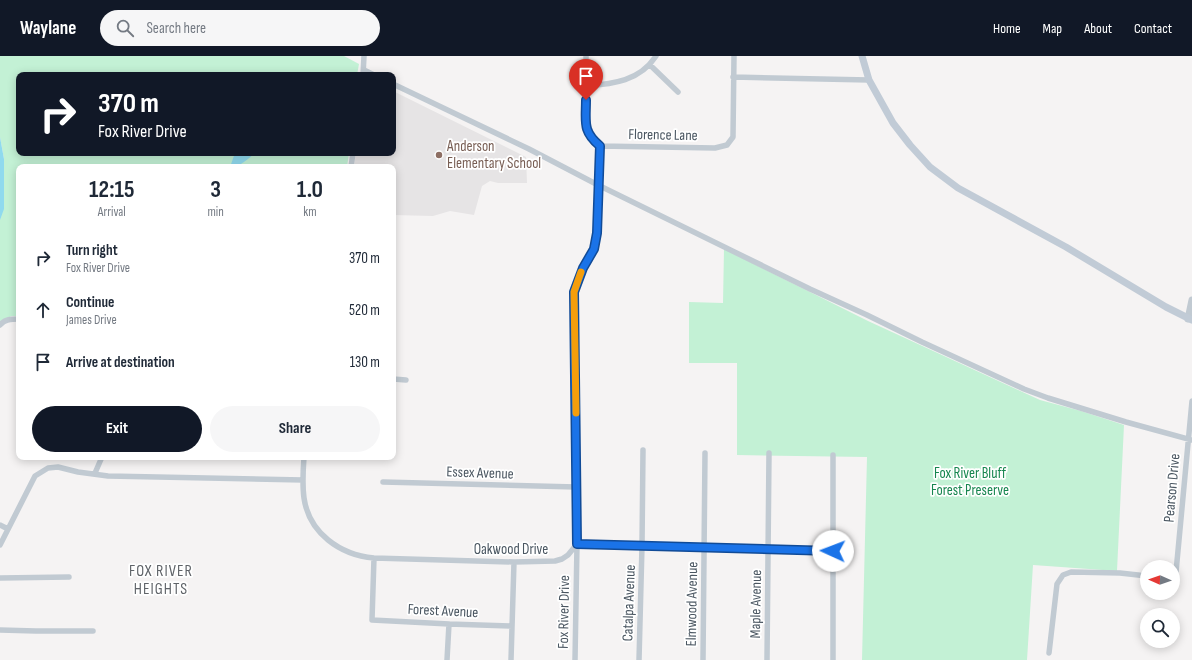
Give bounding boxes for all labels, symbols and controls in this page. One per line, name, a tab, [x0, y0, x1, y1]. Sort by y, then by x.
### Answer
search box	[100, 10, 380, 46]
text: Waylane	[20, 17, 76, 40]
icon: search	[114, 17, 136, 39]
text: Search here	[146, 19, 206, 38]
text: Home	[993, 20, 1021, 37]
text: Map	[1043, 20, 1062, 37]
text: About	[1084, 20, 1112, 37]
text: Contact	[1134, 20, 1172, 37]
pin	[569, 59, 603, 100]
icon: arrive	[575, 65, 597, 87]
text: 370 m	[98, 87, 159, 120]
icon: right	[32, 88, 84, 140]
text: Fox River Drive	[98, 121, 187, 142]
street label: Florence Lane	[628, 125, 698, 145]
place label: Anderson Elementary School	[446, 137, 541, 173]
marker: Anderson Elementary School	[434, 150, 444, 160]
text: 12:15	[89, 175, 134, 204]
text: 3	[210, 175, 221, 204]
text: 1.0	[297, 175, 323, 204]
text: Arrival	[98, 204, 126, 220]
text: min	[207, 204, 224, 220]
text: km	[303, 204, 317, 220]
text: Turn right	[66, 241, 118, 260]
icon: right	[32, 247, 54, 269]
text: 370 m	[349, 249, 380, 268]
text: Fox River Drive	[66, 260, 130, 276]
text: Continue	[66, 293, 115, 312]
icon: ahead	[32, 299, 54, 321]
text: 520 m	[349, 301, 380, 320]
text: James Drive	[66, 312, 117, 328]
icon: arrive	[32, 351, 54, 373]
text: Arrive at destination	[66, 353, 175, 372]
text: 130 m	[350, 353, 380, 372]
button: Exit	[32, 406, 202, 452]
button: Share	[210, 406, 380, 452]
street label: Pearson Drive	[1160, 453, 1184, 523]
street label: Essex Avenue	[446, 462, 514, 484]
park label: Fox River Bluff Forest Preserve	[931, 464, 1009, 500]
position arrow	[812, 530, 854, 572]
street label: Oakwood Drive	[474, 540, 548, 559]
north arrow	[1140, 560, 1180, 600]
map controls	[1140, 560, 1180, 648]
street label: Elmwood Avenue	[682, 561, 702, 647]
district label: FOX RIVER HEIGHTS	[129, 562, 193, 599]
street label: Catalpa Avenue	[618, 564, 640, 642]
street label: Maple Avenue	[746, 569, 766, 639]
street label: Fox River Drive	[554, 575, 574, 649]
street label: Forest Avenue	[407, 600, 479, 622]
button: search	[1140, 608, 1180, 648]

